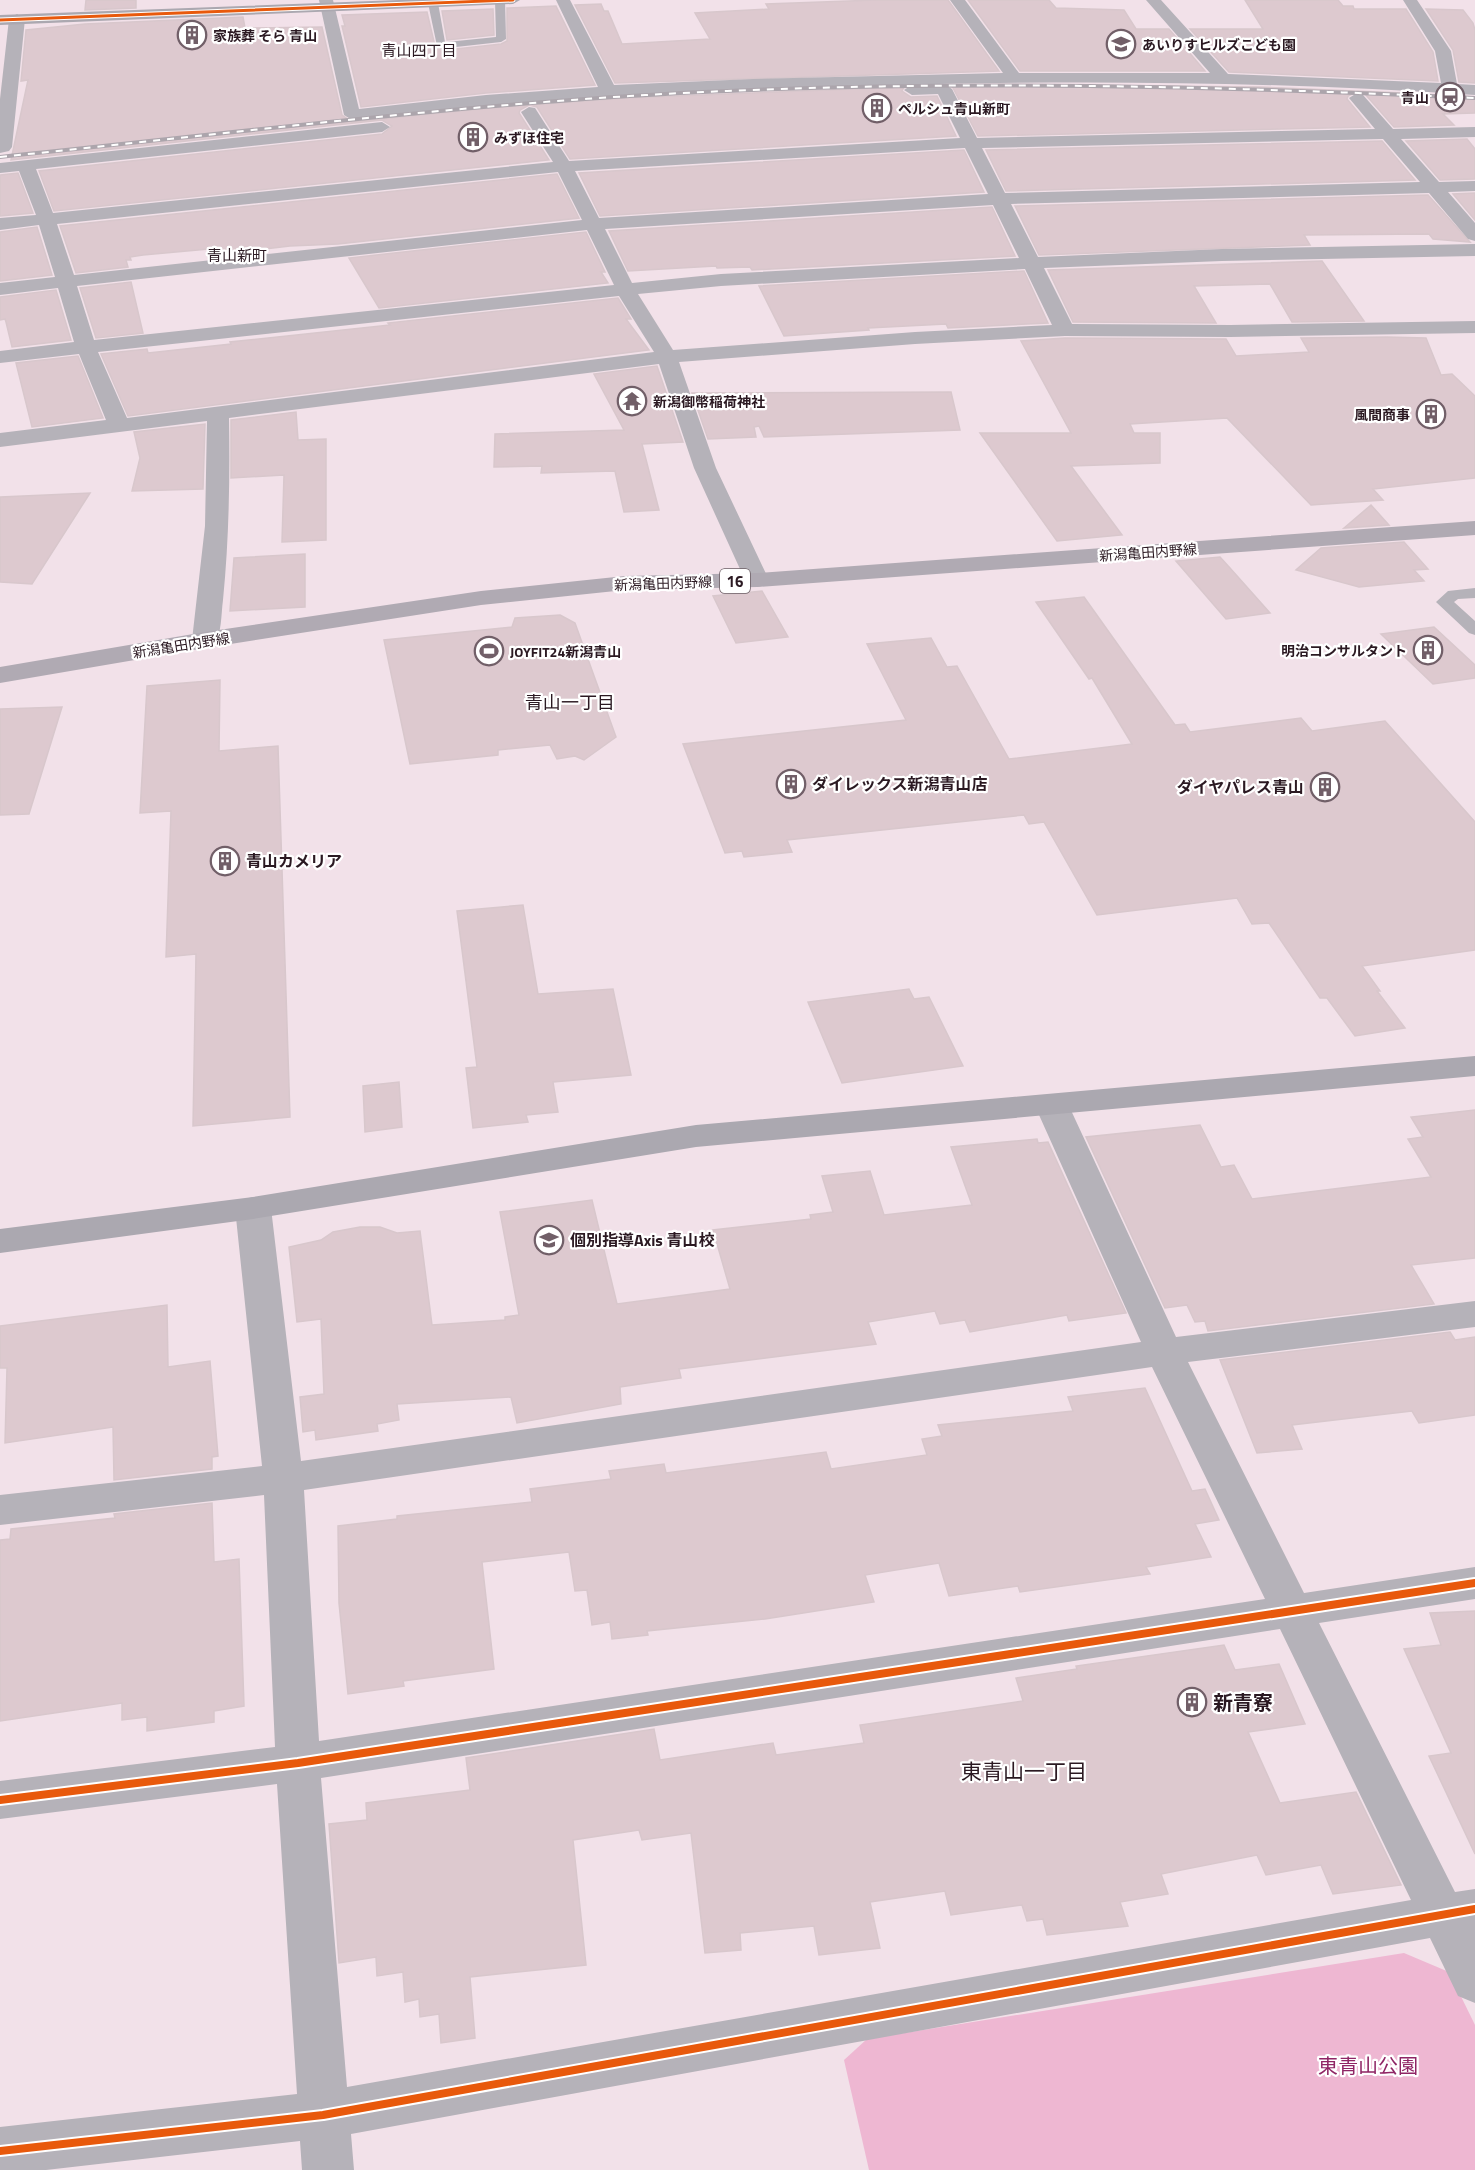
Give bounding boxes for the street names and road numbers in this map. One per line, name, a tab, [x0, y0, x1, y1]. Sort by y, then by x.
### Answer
street label: 新潟亀田内野線	[1098, 538, 1198, 566]
road number: 16	[720, 569, 750, 593]
street label: 新潟亀田内野線	[614, 571, 712, 595]
street label: 新潟亀田内野線	[131, 627, 231, 663]

